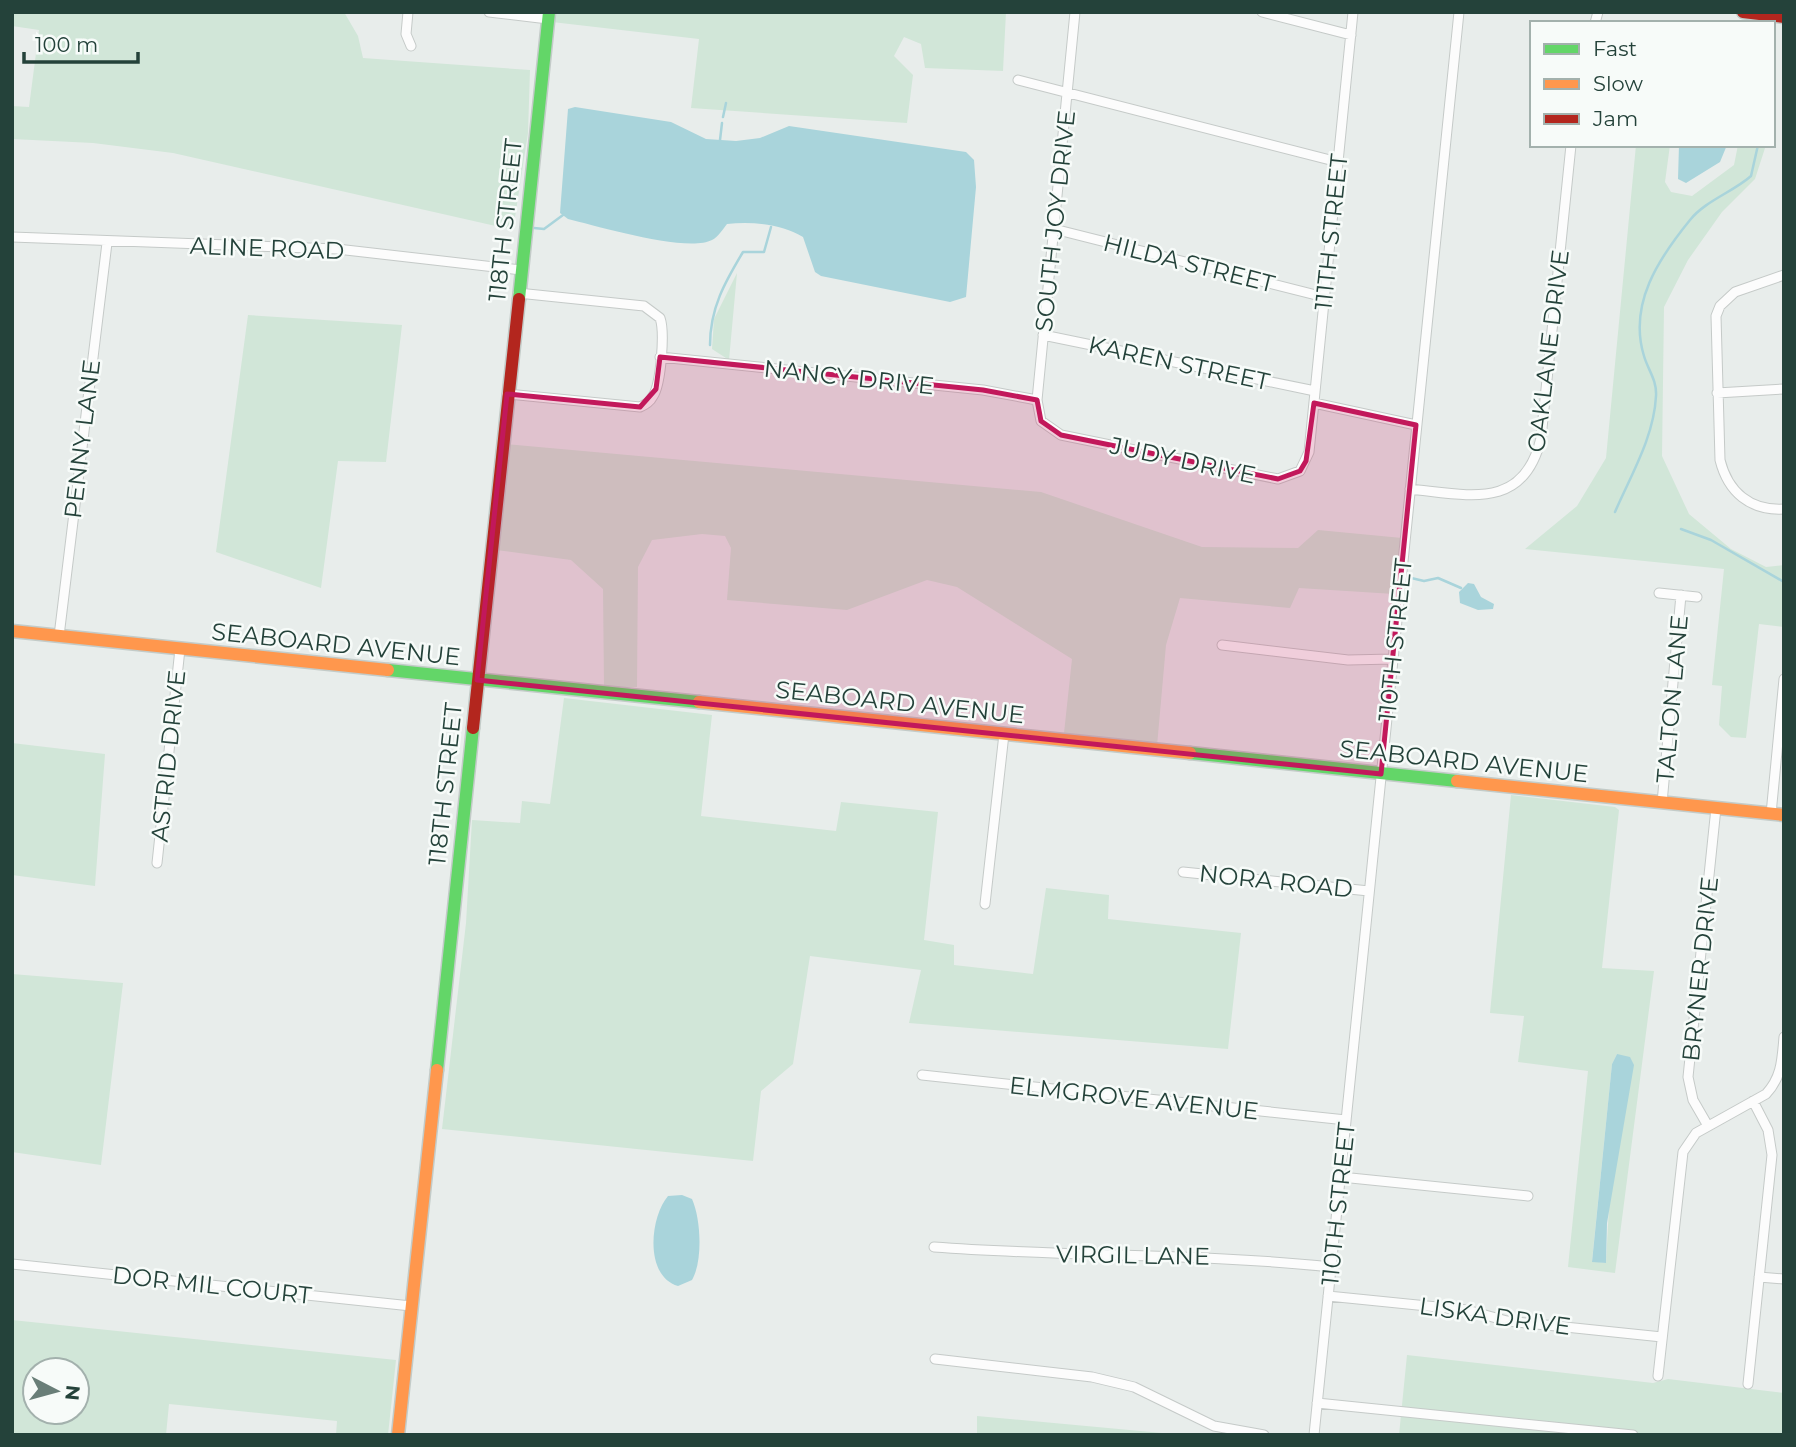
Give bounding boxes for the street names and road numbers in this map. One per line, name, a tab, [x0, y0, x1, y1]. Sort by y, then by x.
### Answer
street label: SOUTH JOY DRIVE	[1029, 109, 1081, 333]
street label: 118TH STREET	[482, 137, 528, 303]
street label: 111TH STREET	[1308, 152, 1354, 312]
street label: HILDA STREET	[1100, 228, 1278, 298]
street label: ALINE ROAD	[189, 231, 345, 265]
street label: OAKLANE DRIVE	[1521, 248, 1575, 454]
street label: KAREN STREET	[1086, 330, 1272, 396]
street label: NANCY DRIVE	[762, 354, 936, 400]
street label: PENNY LANE	[58, 358, 106, 520]
street label: JUDY DRIVE	[1107, 430, 1258, 490]
street label: 110TH STREET	[1372, 557, 1418, 723]
street label: TALTON LANE	[1650, 614, 1694, 784]
street label: SEABOARD AVENUE	[210, 617, 462, 671]
street label: ASTRID DRIVE	[145, 669, 191, 843]
street label: SEABOARD AVENUE	[774, 675, 1026, 729]
street label: 118TH STREET	[422, 701, 468, 867]
street label: SEABOARD AVENUE	[1338, 734, 1590, 788]
street label: NORA ROAD	[1198, 858, 1354, 904]
street label: BRYNER DRIVE	[1676, 875, 1724, 1063]
street label: ELMGROVE AVENUE	[1008, 1070, 1260, 1126]
street label: 110TH STREET	[1315, 1121, 1361, 1287]
street label: VIRGIL LANE	[1056, 1239, 1210, 1271]
street label: DOR MIL COURT	[111, 1260, 313, 1310]
street label: LISKA DRIVE	[1417, 1291, 1573, 1341]

